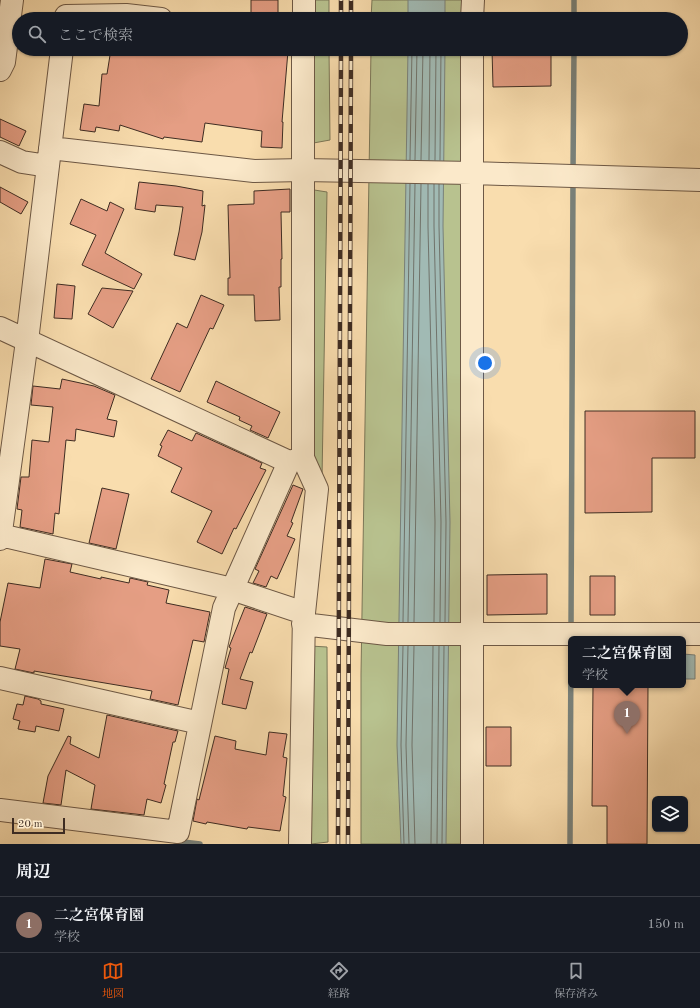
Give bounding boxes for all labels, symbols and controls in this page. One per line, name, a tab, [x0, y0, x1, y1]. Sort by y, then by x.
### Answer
search box	[12, 12, 688, 56]
icon: search	[26, 23, 48, 45]
text: ここで検索	[58, 29, 133, 44]
your location	[475, 353, 495, 373]
popup	[568, 636, 686, 688]
text: 二之宮保育園	[582, 647, 672, 662]
text: 学校	[582, 669, 608, 682]
pin: 1	[614, 701, 640, 734]
map controls	[652, 796, 688, 832]
button: layers	[652, 796, 688, 832]
scale bar	[12, 816, 65, 835]
text: 20 m	[18, 819, 43, 830]
text: 周辺	[16, 864, 50, 881]
text: 二之宮保育園	[54, 909, 144, 924]
text: 1	[25, 918, 33, 931]
text: 150 m	[647, 918, 684, 931]
text: 学校	[54, 931, 80, 944]
tab: 地図	[102, 960, 124, 1002]
tab: 経路	[328, 960, 350, 1002]
tab: 保存済み	[554, 960, 598, 1002]

